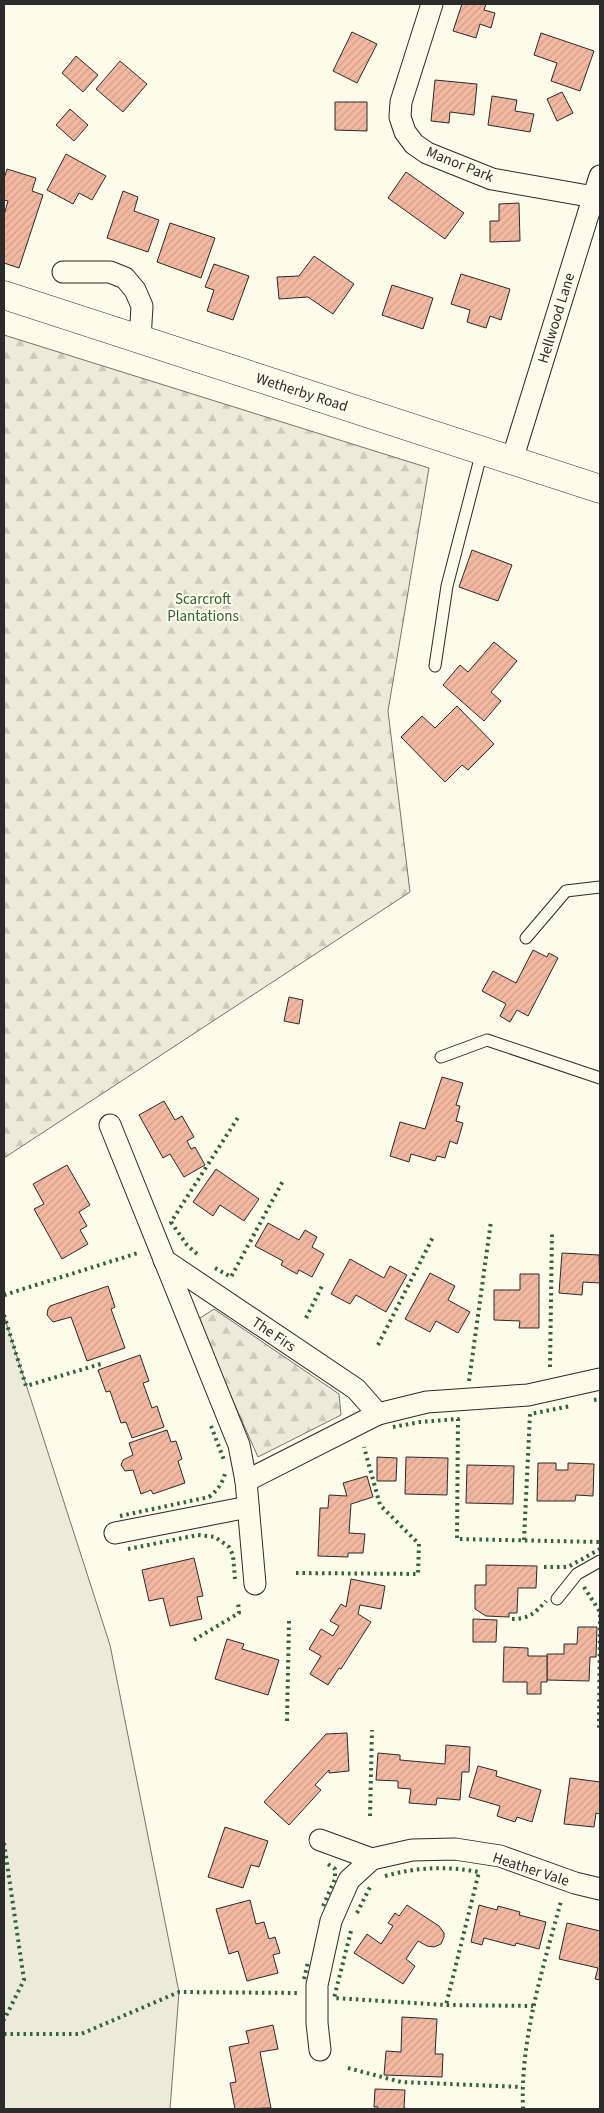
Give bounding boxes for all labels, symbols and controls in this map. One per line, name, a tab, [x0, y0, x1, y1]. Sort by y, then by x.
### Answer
street label: Manor Park	[423, 141, 497, 188]
street label: Hellwood Lane	[533, 270, 580, 366]
street label: Wetherby Road	[253, 368, 350, 417]
park label: Scarcroft Plantations	[167, 589, 239, 627]
street label: The Firs	[247, 1312, 300, 1357]
street label: Heather Vale	[490, 1847, 572, 1892]

